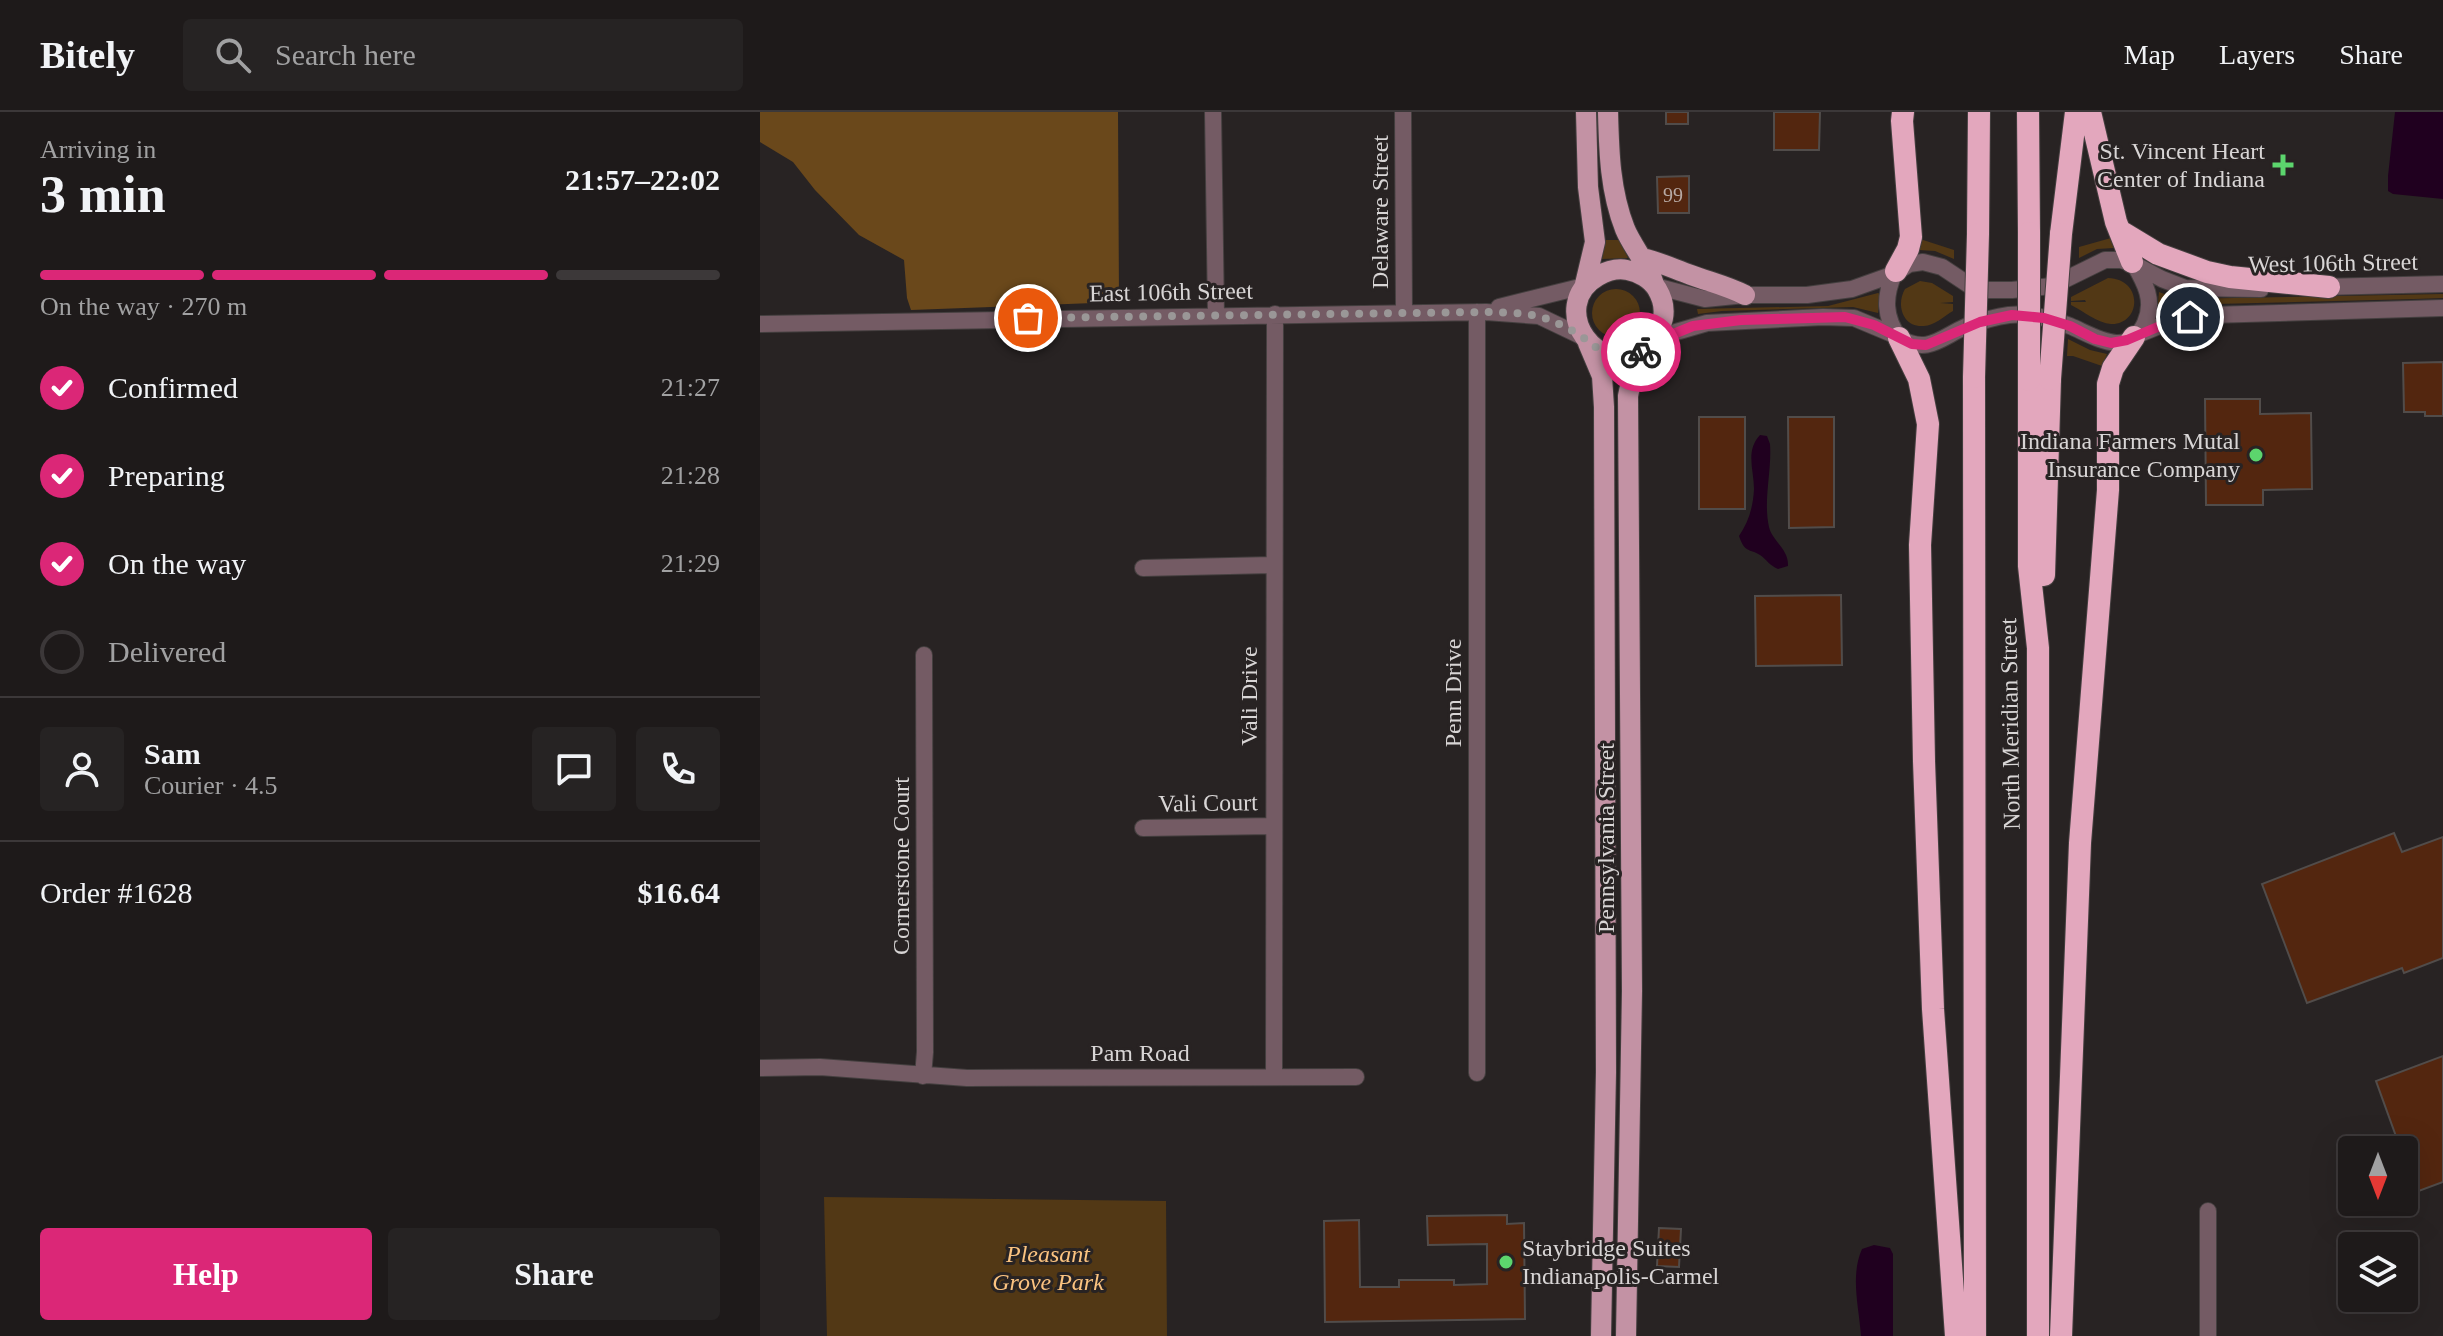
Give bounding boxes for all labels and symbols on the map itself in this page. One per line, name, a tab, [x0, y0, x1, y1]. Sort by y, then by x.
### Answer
street label: Delaware Street	[1367, 135, 1393, 289]
place label: St. Vincent Heart Center of Indiana	[2097, 138, 2265, 192]
marker: St. Vincent Heart Center of Indiana	[2272, 154, 2294, 176]
house number: 99	[1663, 184, 1683, 206]
street label: West 106th Street	[2248, 249, 2419, 277]
street label: East 106th Street	[1089, 278, 1254, 306]
pin	[2156, 283, 2224, 351]
pin	[994, 284, 1062, 352]
courier	[1601, 312, 1681, 392]
place label: Indiana Farmers Mutal Insurance Company	[2020, 428, 2240, 482]
marker: Indiana Farmers Mutal Insurance Company	[2247, 446, 2265, 464]
street label: North Meridian Street	[1995, 617, 2025, 830]
street label: Penn Drive	[1440, 639, 1466, 747]
street label: Vali Drive	[1236, 646, 1262, 746]
street label: Pennsylvania Street	[1593, 743, 1619, 933]
street label: Cornerstone Court	[888, 777, 914, 955]
street label: Vali Court	[1158, 789, 1258, 817]
street label: Pam Road	[1090, 1040, 1190, 1066]
north arrow	[2338, 1136, 2418, 1216]
place label: Staybridge Suites Indianapolis-Carmel	[1522, 1235, 1720, 1289]
park label: Pleasant Grove Park	[992, 1241, 1104, 1295]
marker: Staybridge Suites Indianapolis-Carmel	[1497, 1253, 1515, 1271]

